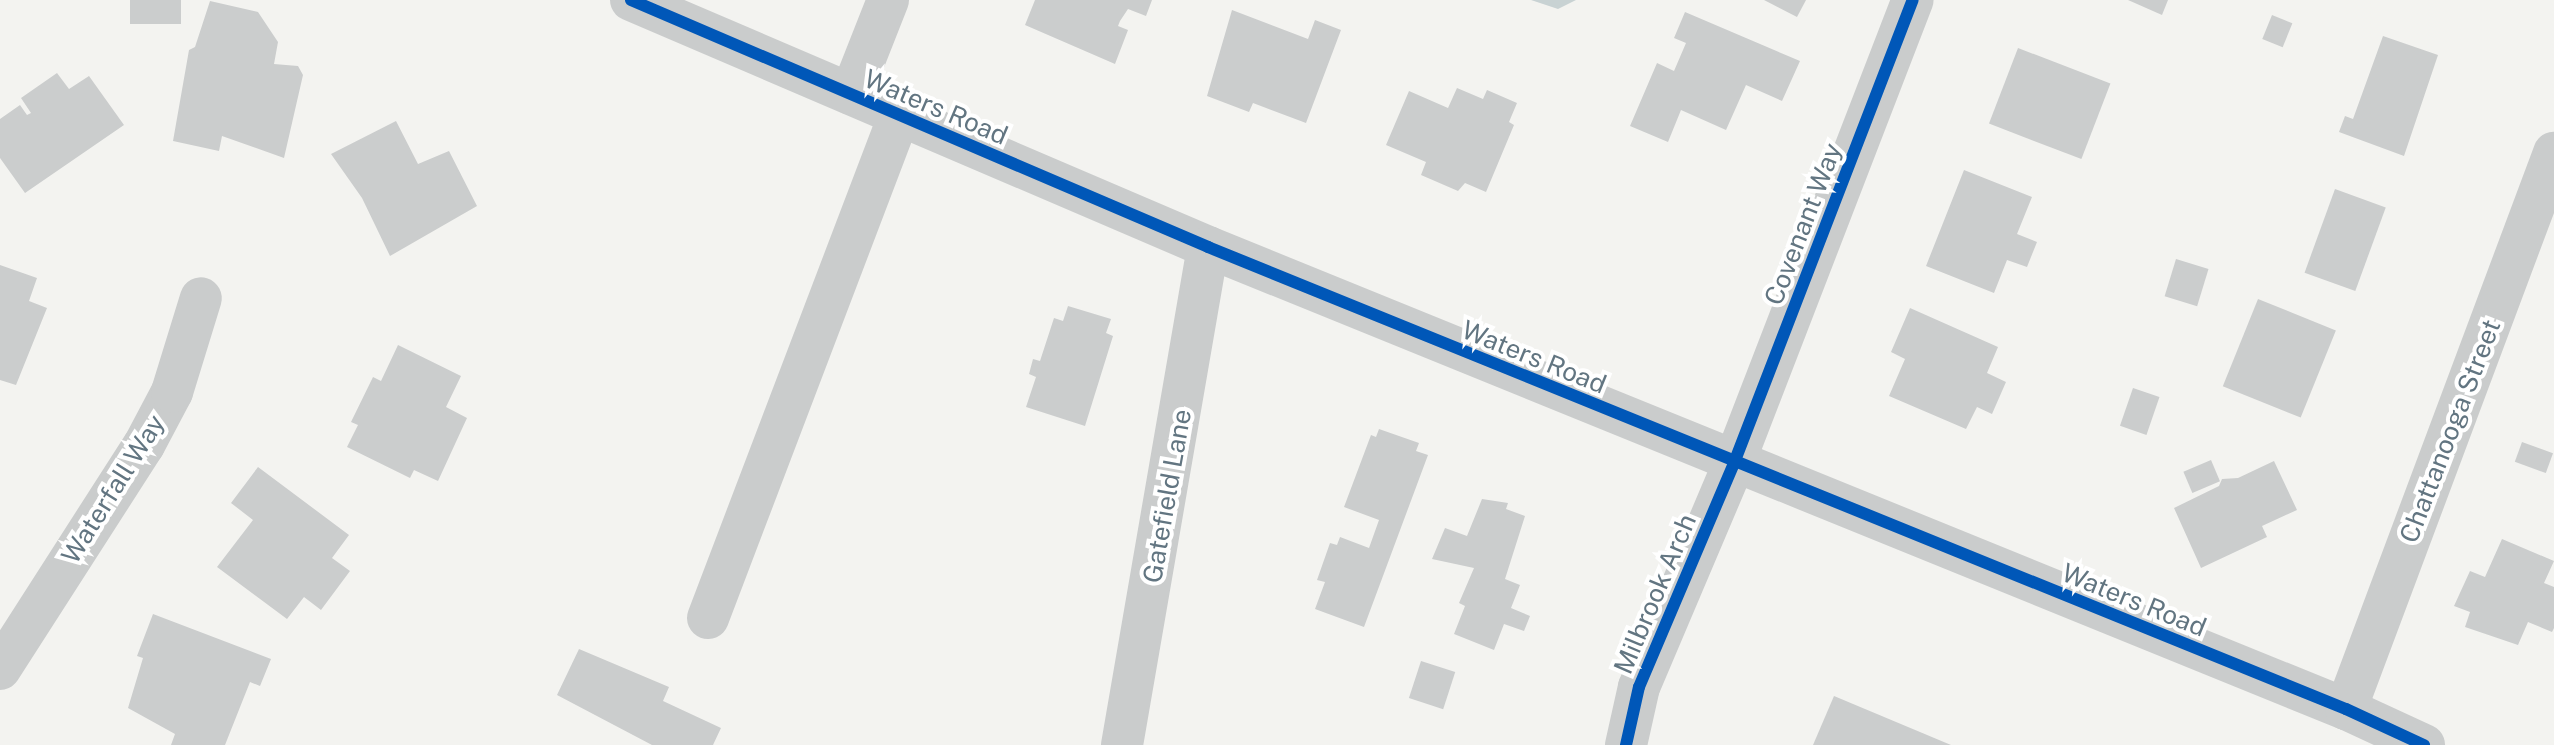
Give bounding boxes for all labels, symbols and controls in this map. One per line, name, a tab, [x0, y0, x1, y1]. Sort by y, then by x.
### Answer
street label: Waters Road	[859, 63, 1013, 151]
street label: Covenant Way	[1758, 138, 1848, 310]
street label: Waters Road	[1457, 314, 1611, 400]
street label: Chattanooga Street	[2393, 315, 2507, 547]
street label: Gatefield Lane	[1136, 407, 1198, 585]
street label: Waterfall Way	[55, 409, 171, 569]
street label: Milbrook Arch	[1607, 509, 1703, 679]
street label: Waters Road	[2057, 557, 2211, 643]

